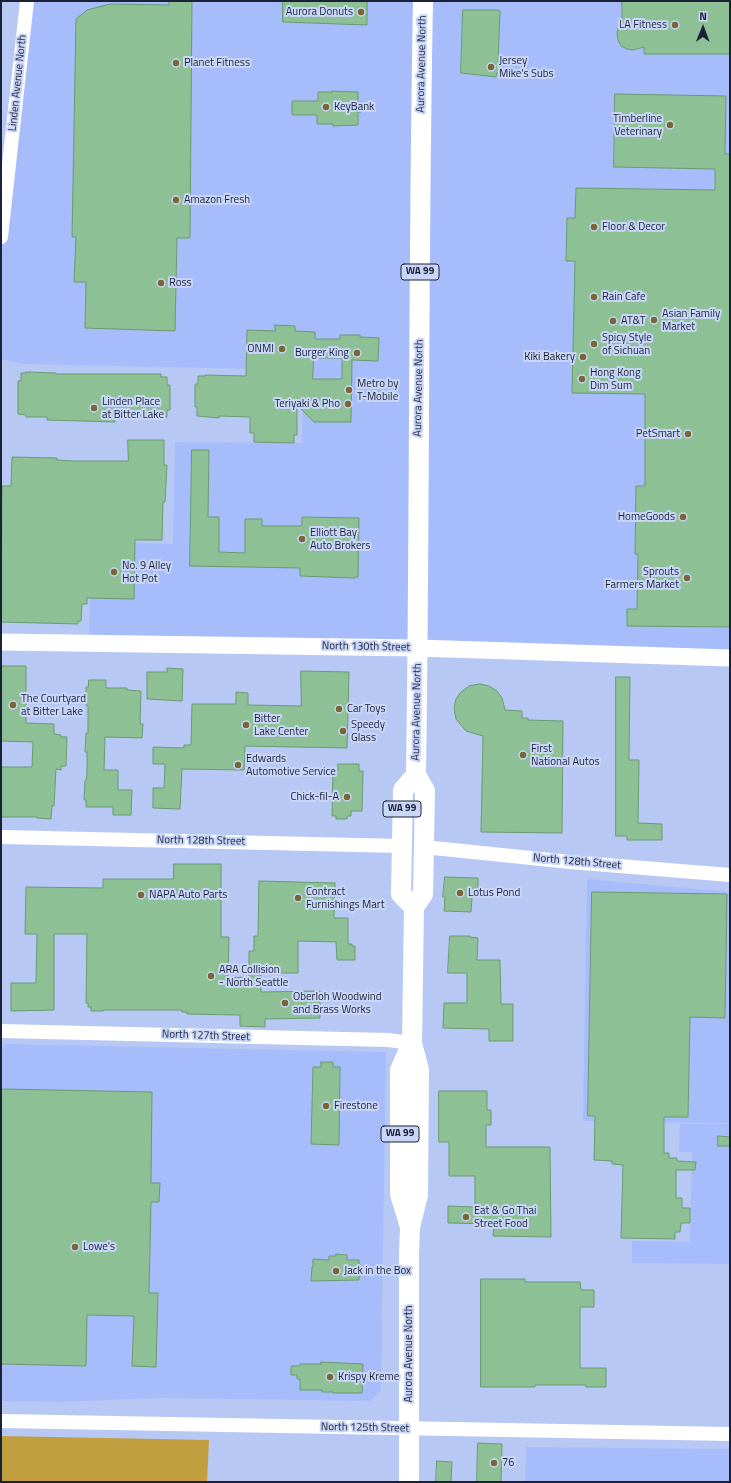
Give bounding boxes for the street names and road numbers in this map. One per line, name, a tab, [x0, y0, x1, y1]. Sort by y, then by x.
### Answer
street label: Aurora Avenue North	[415, 15, 429, 113]
street label: Linden Avenue North	[6, 34, 30, 132]
road number: WA 99	[401, 264, 439, 280]
street label: Aurora Avenue North	[412, 339, 426, 437]
street label: North 130th Street	[322, 640, 410, 654]
street label: Aurora Avenue North	[410, 663, 424, 761]
road number: WA 99	[383, 801, 421, 817]
street label: North 128th Street	[157, 834, 245, 848]
street label: North 128th Street	[532, 852, 622, 872]
street label: North 127th Street	[162, 1028, 250, 1044]
road number: WA 99	[381, 1126, 419, 1142]
street label: Aurora Avenue North	[402, 1305, 416, 1403]
street label: North 125th Street	[321, 1421, 409, 1435]

